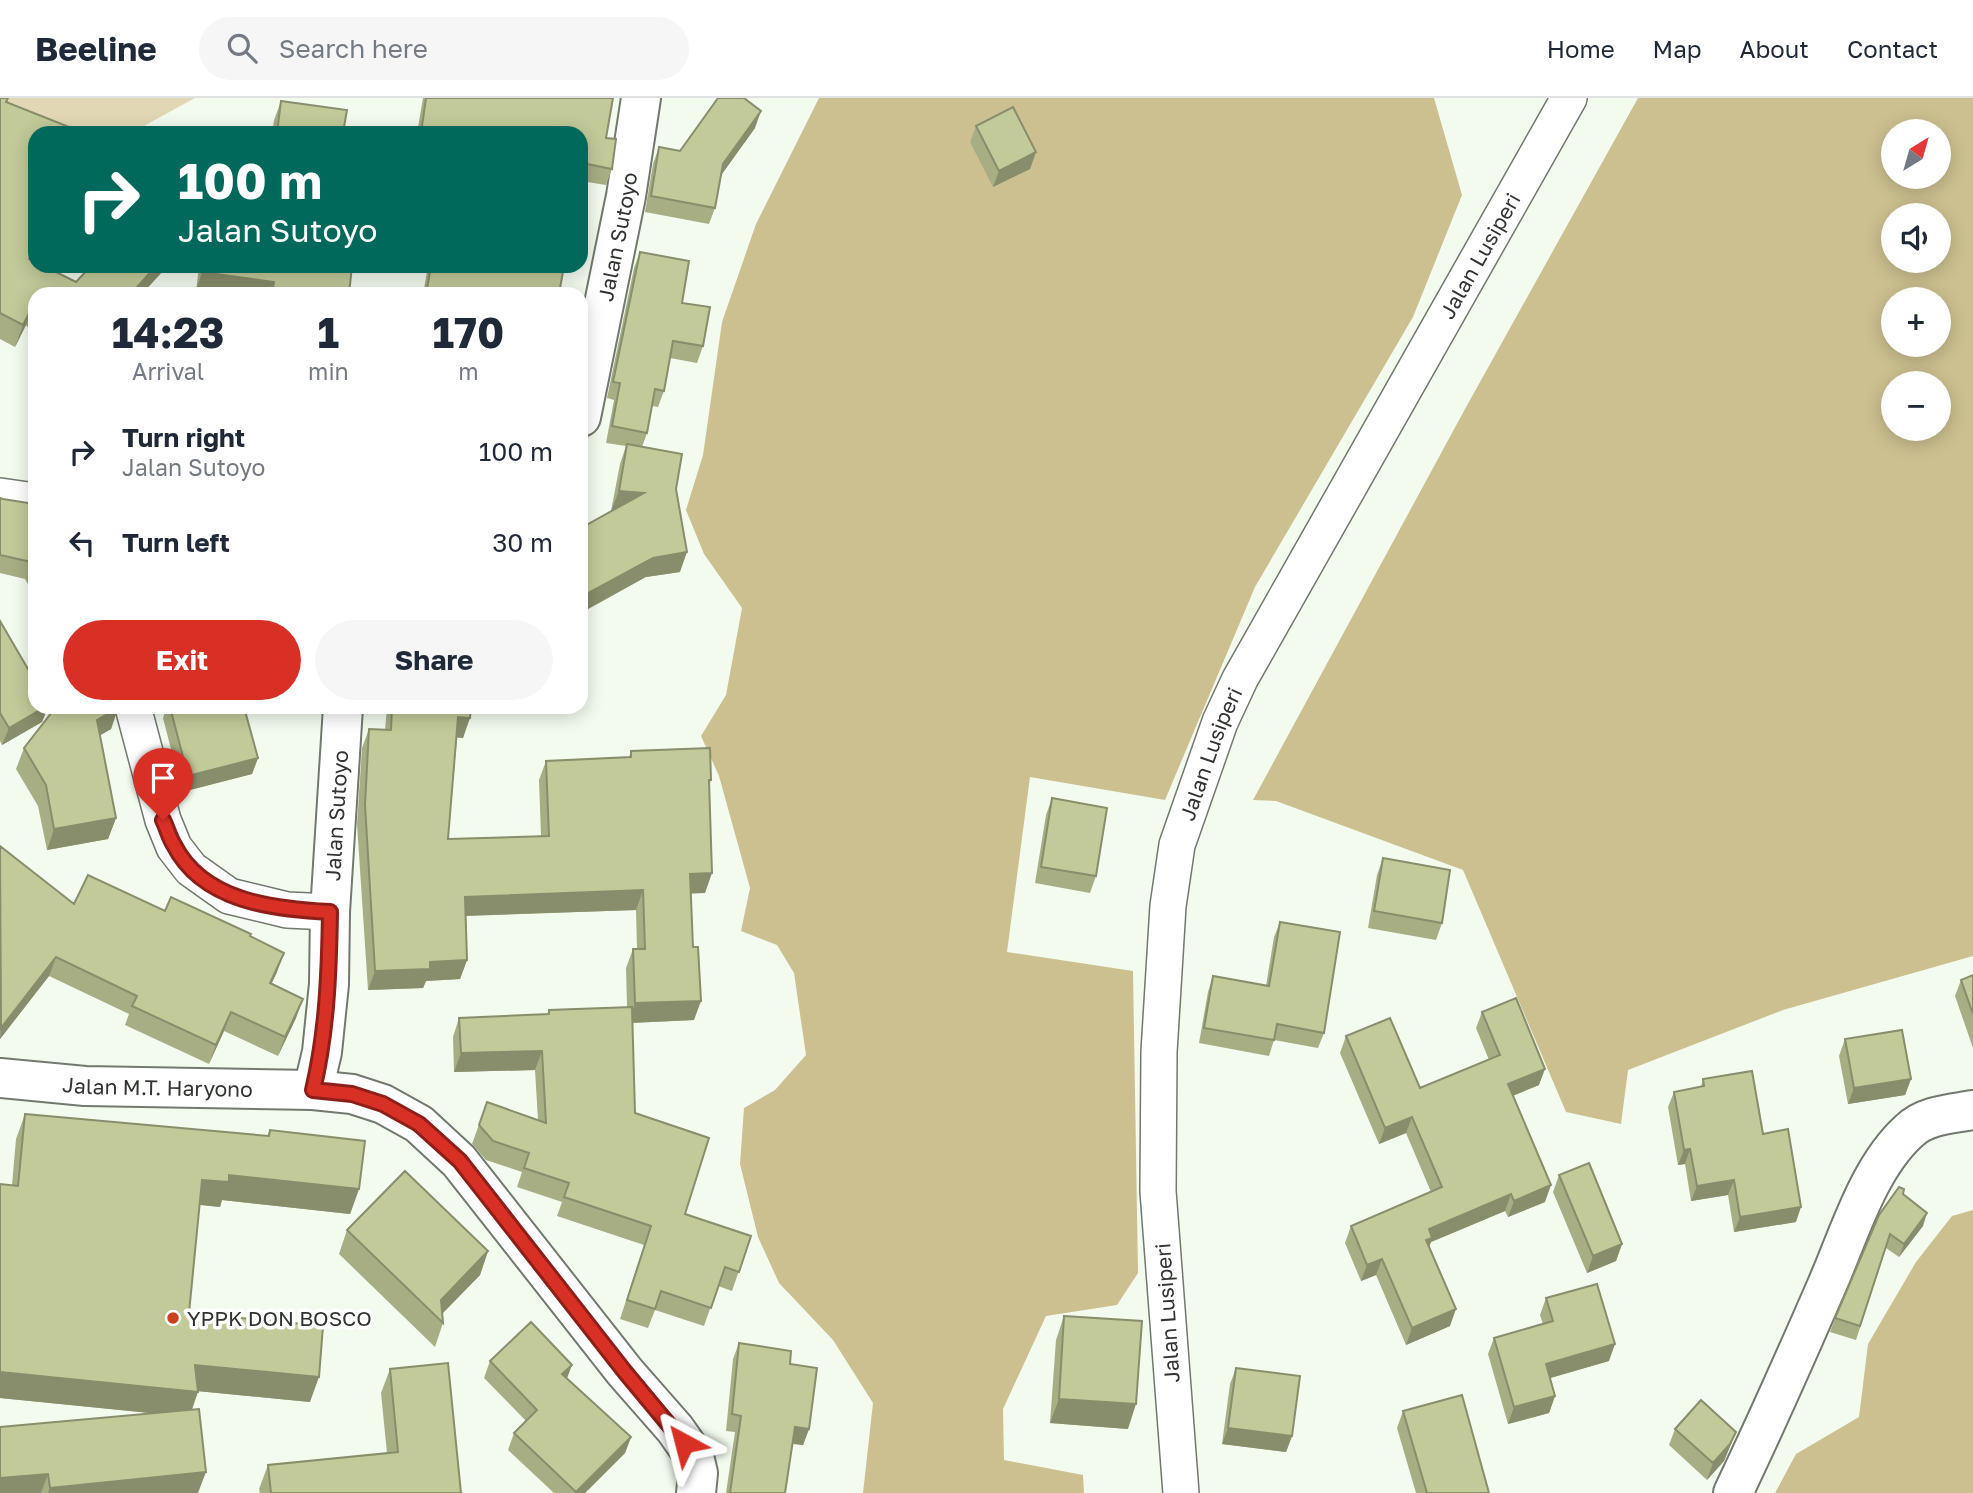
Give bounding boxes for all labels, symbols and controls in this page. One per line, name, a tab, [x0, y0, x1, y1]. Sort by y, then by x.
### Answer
search box	[199, 17, 689, 80]
text: Beeline	[35, 29, 157, 68]
icon: search	[223, 29, 261, 67]
text: Search here	[279, 33, 428, 64]
text: Home	[1547, 34, 1615, 63]
text: Map	[1653, 34, 1702, 63]
text: About	[1740, 34, 1809, 63]
text: Contact	[1847, 34, 1938, 63]
north arrow	[1881, 119, 1951, 189]
map controls	[1881, 119, 1951, 441]
text: 100 m	[178, 151, 322, 210]
icon: right	[63, 154, 154, 245]
street label: Jalan Sutoyo	[592, 170, 642, 303]
street label: Jalan Lusiperi	[1434, 188, 1526, 323]
button: sound	[1881, 203, 1951, 273]
text: Jalan Sutoyo	[178, 211, 378, 249]
button: +	[1881, 287, 1951, 357]
text: 14:23	[112, 307, 224, 357]
text: 1	[318, 307, 339, 357]
text: 170	[432, 307, 504, 357]
text: Arrival	[132, 357, 204, 385]
text: min	[308, 357, 349, 385]
text: m	[458, 357, 479, 385]
button: −	[1881, 371, 1951, 441]
text: Turn right	[122, 422, 245, 453]
icon: right	[63, 433, 101, 471]
text: 100 m	[479, 436, 553, 467]
text: Jalan Sutoyo	[122, 453, 265, 481]
icon: left	[63, 524, 101, 562]
text: Turn left	[122, 527, 230, 558]
text: 30 m	[492, 527, 553, 558]
button: Exit	[63, 620, 301, 700]
button: Share	[315, 620, 553, 700]
street label: Jalan Lusiperi	[1174, 683, 1247, 824]
pin	[133, 748, 193, 820]
street label: Jalan Sutoyo	[319, 749, 353, 882]
icon: arrive	[144, 759, 182, 797]
street label: Jalan M.T. Haryono	[61, 1071, 253, 1102]
street label: Jalan Lusiperi	[1149, 1242, 1185, 1384]
place label: YPPK DON BOSCO	[187, 1305, 372, 1331]
marker: YPPK DON BOSCO	[165, 1310, 181, 1326]
position arrow	[647, 1406, 721, 1480]

